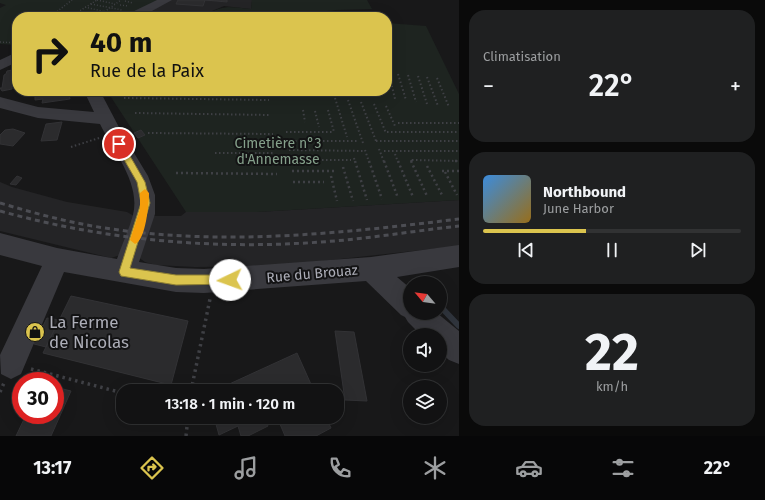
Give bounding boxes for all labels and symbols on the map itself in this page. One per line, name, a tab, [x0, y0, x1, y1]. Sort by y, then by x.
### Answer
pin	[102, 127, 136, 161]
park label: Cimetière n°3 d'Annemasse	[235, 135, 321, 168]
position arrow	[209, 259, 251, 301]
street label: Rue du Brouaz	[266, 262, 358, 286]
north arrow	[403, 276, 447, 320]
place label: La Ferme de Nicolas	[49, 312, 129, 353]
shop icon: La Ferme de Nicolas	[24, 321, 46, 343]
speed limit sign: 30	[12, 372, 64, 424]

